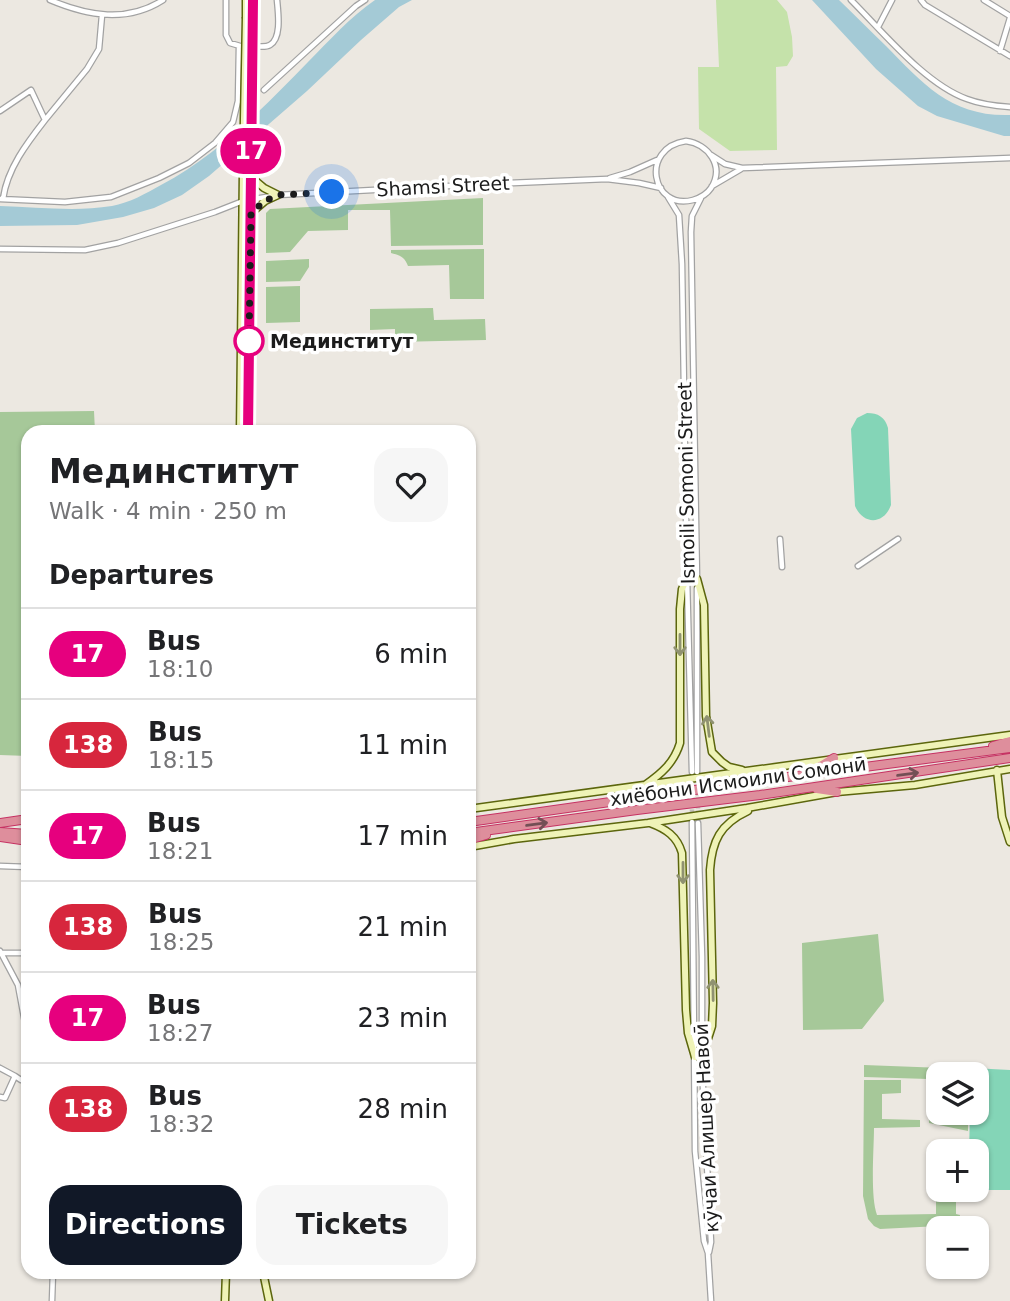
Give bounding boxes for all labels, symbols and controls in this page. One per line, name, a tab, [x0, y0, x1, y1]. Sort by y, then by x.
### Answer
line badge: 17	[219, 128, 282, 174]
text: 17	[234, 137, 268, 165]
street label: Shamsi Street	[376, 172, 510, 200]
your location	[314, 174, 349, 209]
marker: Мединститут	[234, 326, 264, 356]
place label: Мединститут	[270, 330, 414, 352]
street label: Ismoili Somoni Street	[673, 382, 699, 584]
button: heart	[374, 448, 448, 522]
text: Мединститут	[49, 452, 298, 491]
text: Walk · 4 min · 250 m	[49, 498, 287, 524]
text: Departures	[49, 560, 214, 590]
text: Bus	[147, 626, 201, 656]
one-way arrow	[673, 634, 686, 657]
text: 6 min	[374, 639, 448, 669]
text: 17	[71, 640, 104, 668]
text: 18:10	[147, 656, 213, 682]
one-way arrow	[701, 715, 714, 738]
text: Bus	[148, 717, 202, 747]
text: 11 min	[358, 730, 448, 760]
text: 138	[63, 731, 113, 759]
text: 18:15	[148, 747, 214, 773]
street label: хиёбони Исмоили Сомонӣ	[608, 752, 868, 810]
one-way arrow	[896, 767, 919, 780]
text: Bus	[147, 808, 201, 838]
one-way arrow	[525, 818, 548, 831]
text: 17 min	[358, 821, 448, 851]
text: 17	[71, 822, 104, 850]
text: 18:21	[147, 838, 213, 864]
one-way arrow	[677, 861, 690, 884]
text: Bus	[148, 899, 202, 929]
text: 21 min	[358, 912, 448, 942]
text: 138	[63, 913, 113, 941]
text: 18:25	[148, 929, 214, 955]
one-way arrow	[706, 979, 720, 1002]
text: Bus	[147, 990, 201, 1020]
text: 23 min	[358, 1003, 448, 1033]
text: 17	[71, 1004, 104, 1032]
text: 18:27	[147, 1020, 213, 1046]
street label: кӯчаи Алишер Навоӣ	[690, 1023, 722, 1233]
map controls	[926, 1062, 989, 1279]
button: layers	[926, 1062, 989, 1125]
text: Bus	[148, 1081, 202, 1111]
text: 28 min	[358, 1094, 448, 1124]
text: 138	[63, 1095, 113, 1123]
text: 18:32	[148, 1111, 214, 1137]
button: +	[926, 1139, 989, 1202]
button: Directions	[49, 1185, 242, 1265]
button: Tickets	[256, 1185, 448, 1265]
button: −	[926, 1216, 989, 1279]

